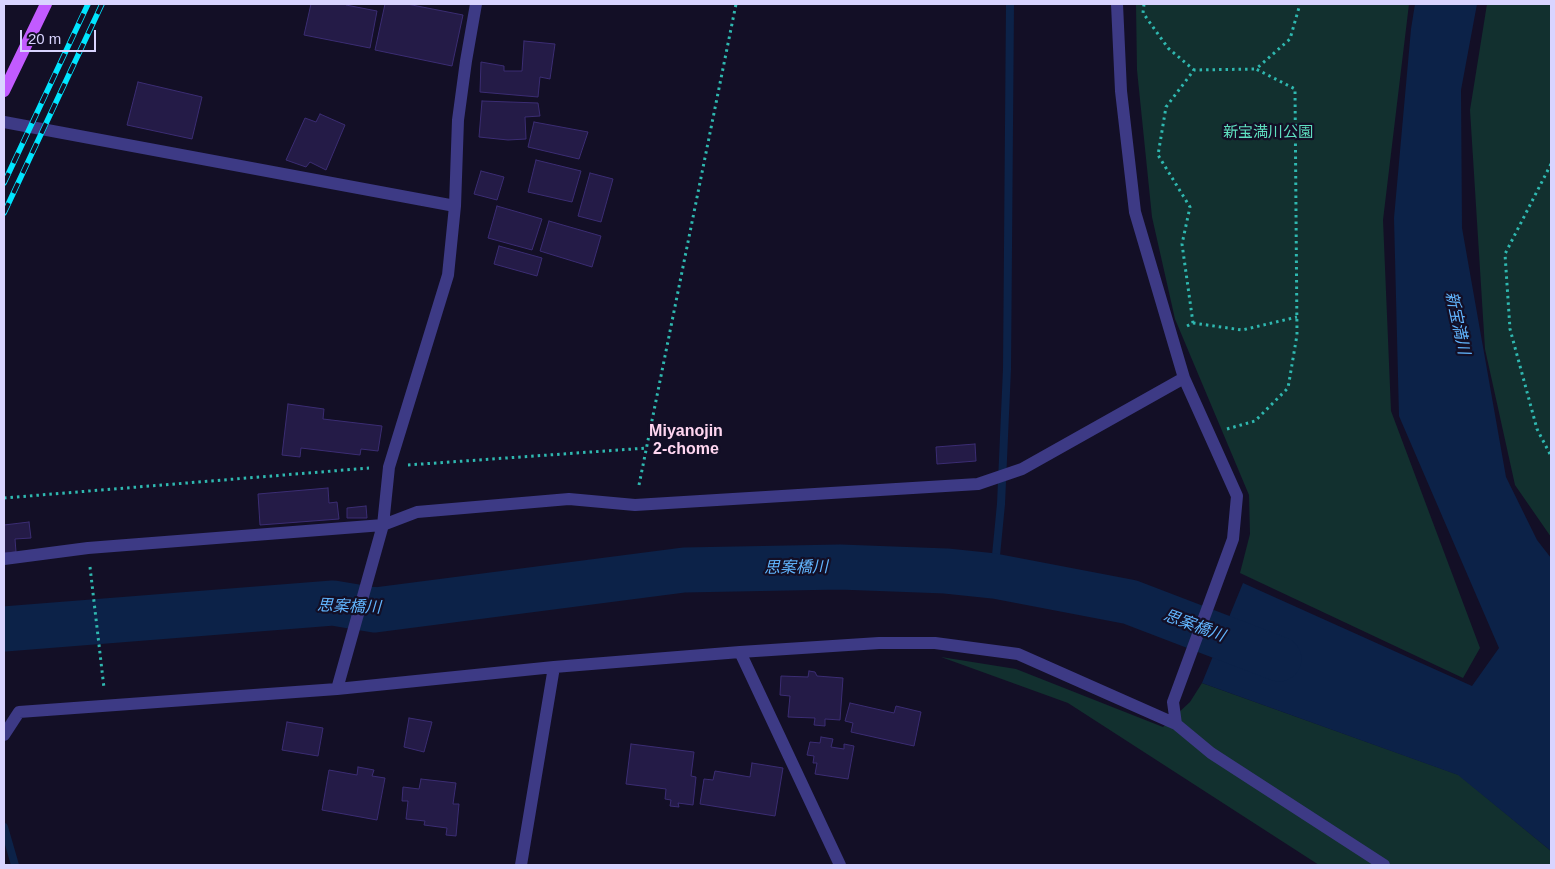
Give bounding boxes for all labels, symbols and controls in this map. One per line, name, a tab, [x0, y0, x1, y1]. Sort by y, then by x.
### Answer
scale bar	[22, 20, 99, 52]
text: 20 m	[28, 30, 61, 47]
park label: 新宝満川公園	[1223, 124, 1313, 142]
water label: 新宝満川	[1441, 290, 1473, 356]
district label: Miyanojin 2-chome	[649, 422, 723, 460]
water label: 思案橋川	[764, 558, 828, 578]
water label: 思案橋川	[317, 596, 381, 618]
water label: 思案橋川	[1161, 606, 1227, 646]

